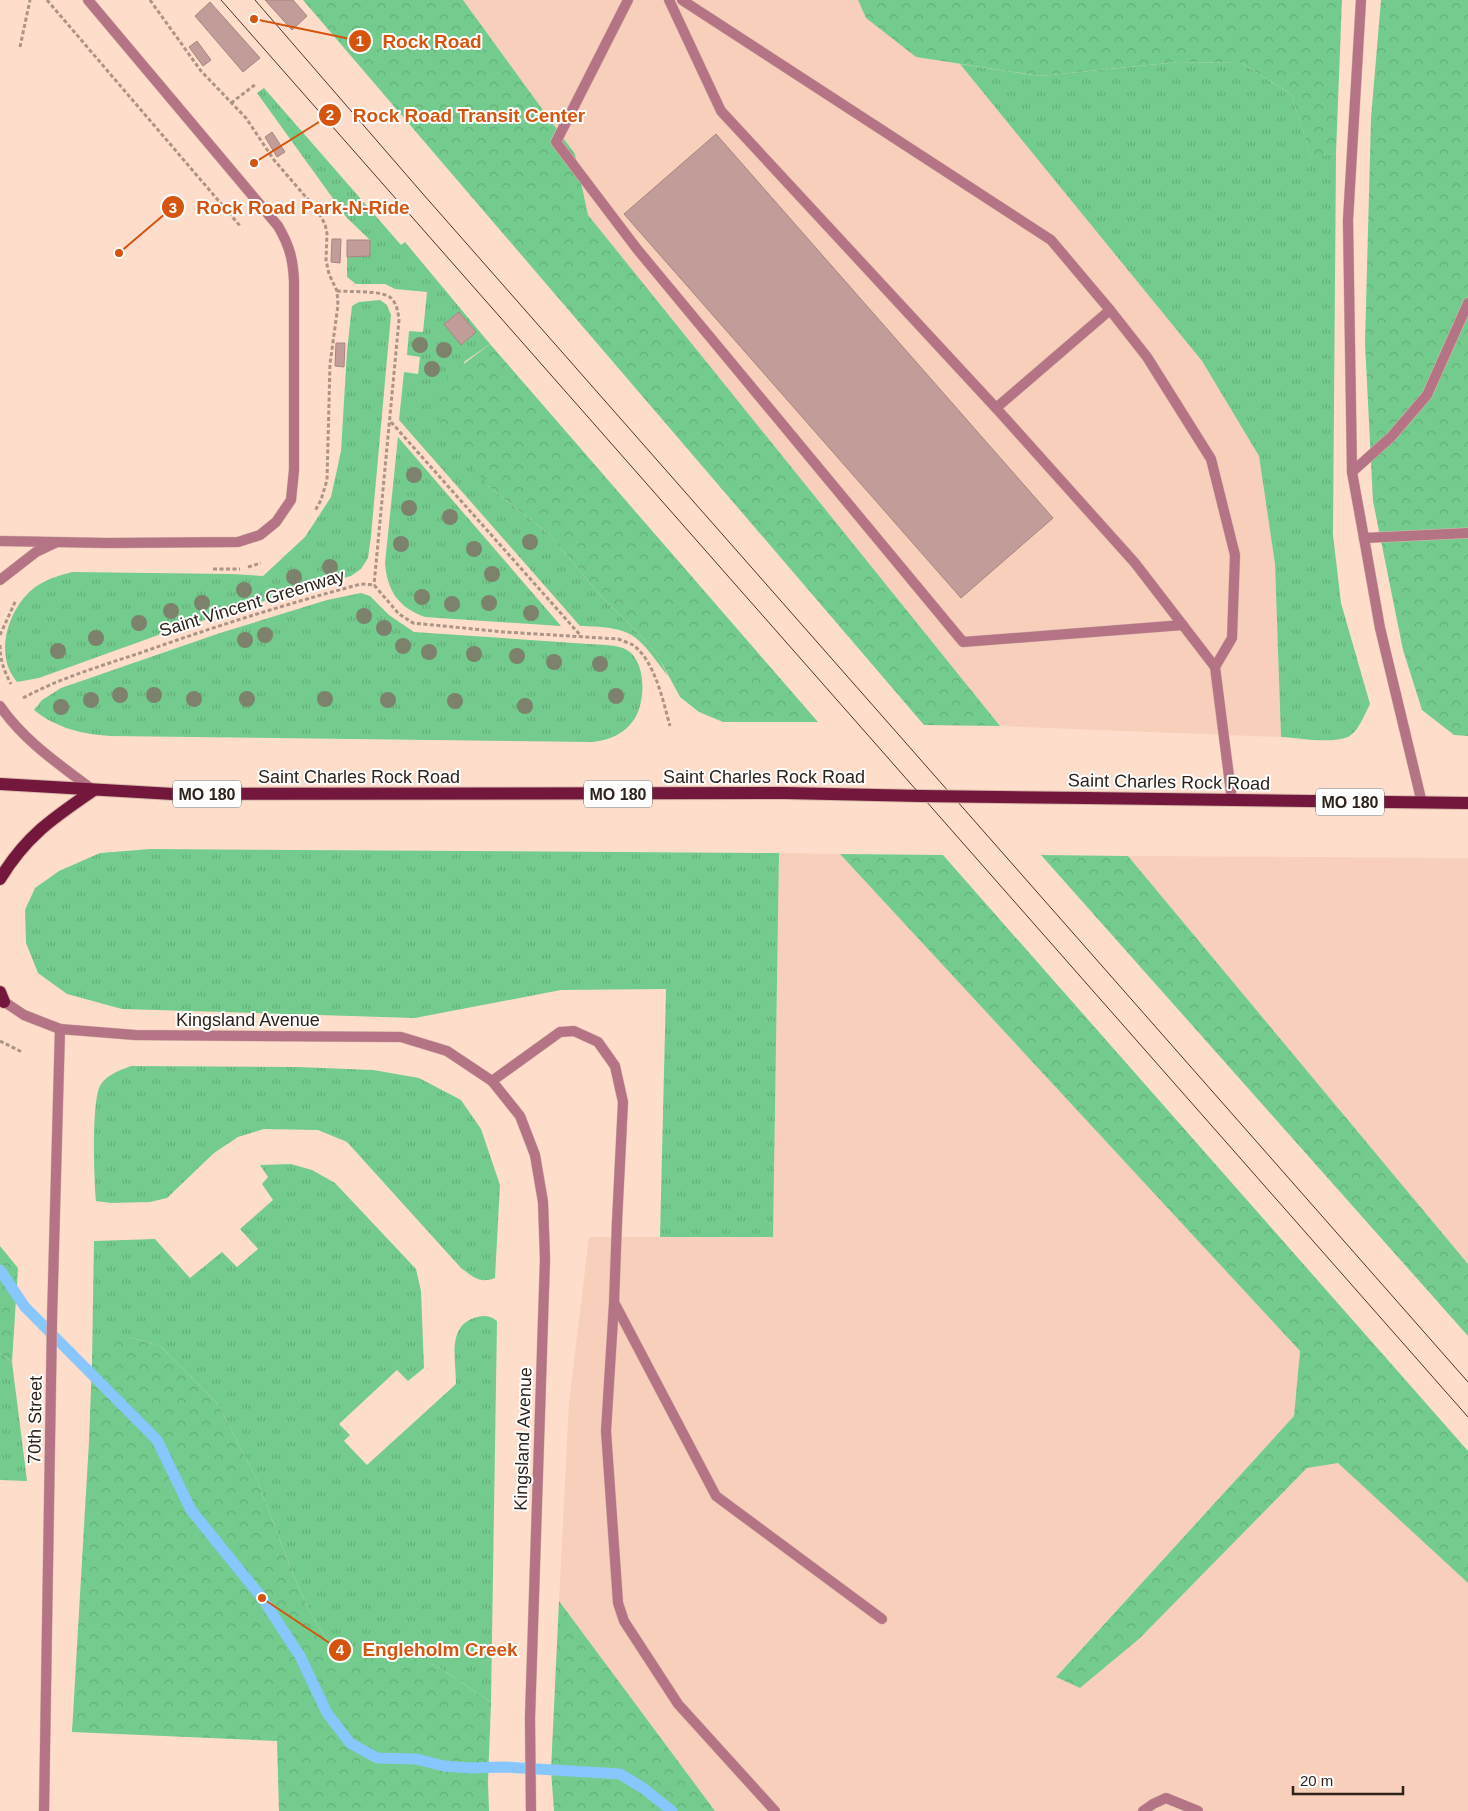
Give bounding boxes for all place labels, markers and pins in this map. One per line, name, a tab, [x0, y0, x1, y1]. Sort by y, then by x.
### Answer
callout: Rock Road	[348, 24, 492, 58]
callout: Rock Road Transit Center	[318, 98, 595, 132]
callout: Rock Road Park-N-Ride	[161, 190, 419, 224]
callout: Engleholm Creek	[327, 1633, 528, 1667]

